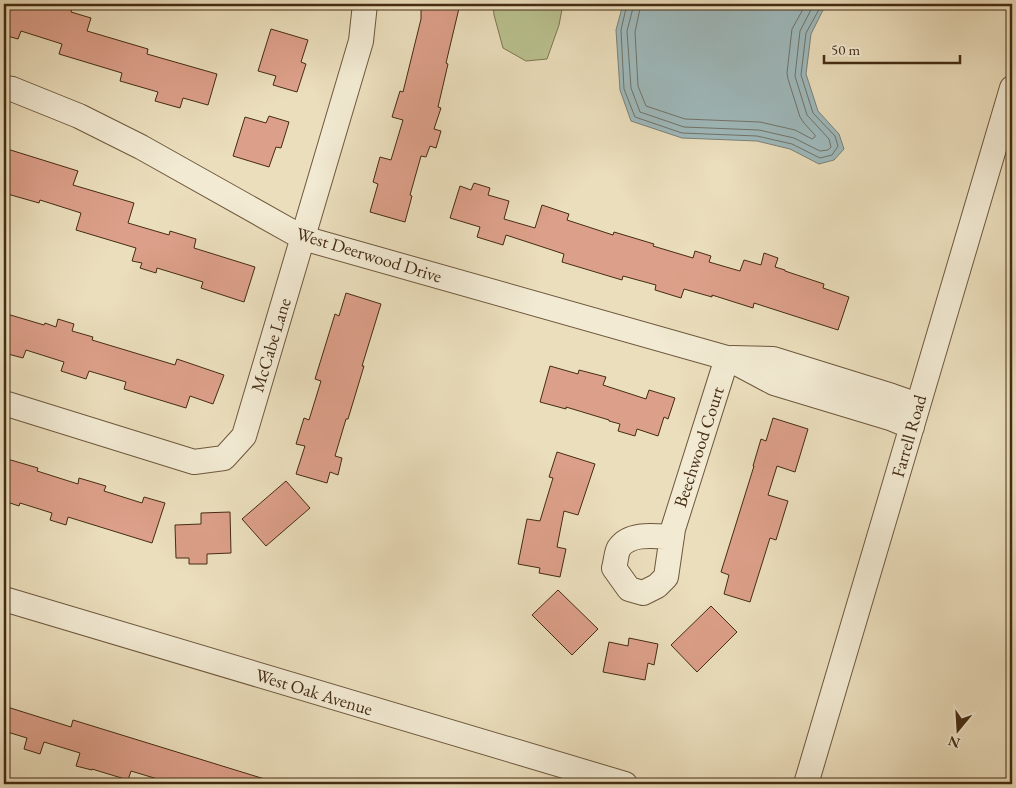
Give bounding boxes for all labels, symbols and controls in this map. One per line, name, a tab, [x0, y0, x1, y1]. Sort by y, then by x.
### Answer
scale bar	[824, 32, 960, 64]
text: 50 m	[831, 40, 860, 59]
street label: West Deerwood Drive	[294, 221, 445, 288]
street label: McCabe Lane	[245, 295, 296, 395]
street label: Beechwood Court	[668, 383, 729, 510]
street label: Farrell Road	[886, 391, 932, 480]
street label: West Oak Avenue	[253, 663, 376, 720]
north arrow	[934, 706, 984, 756]
text: N	[945, 732, 962, 753]

